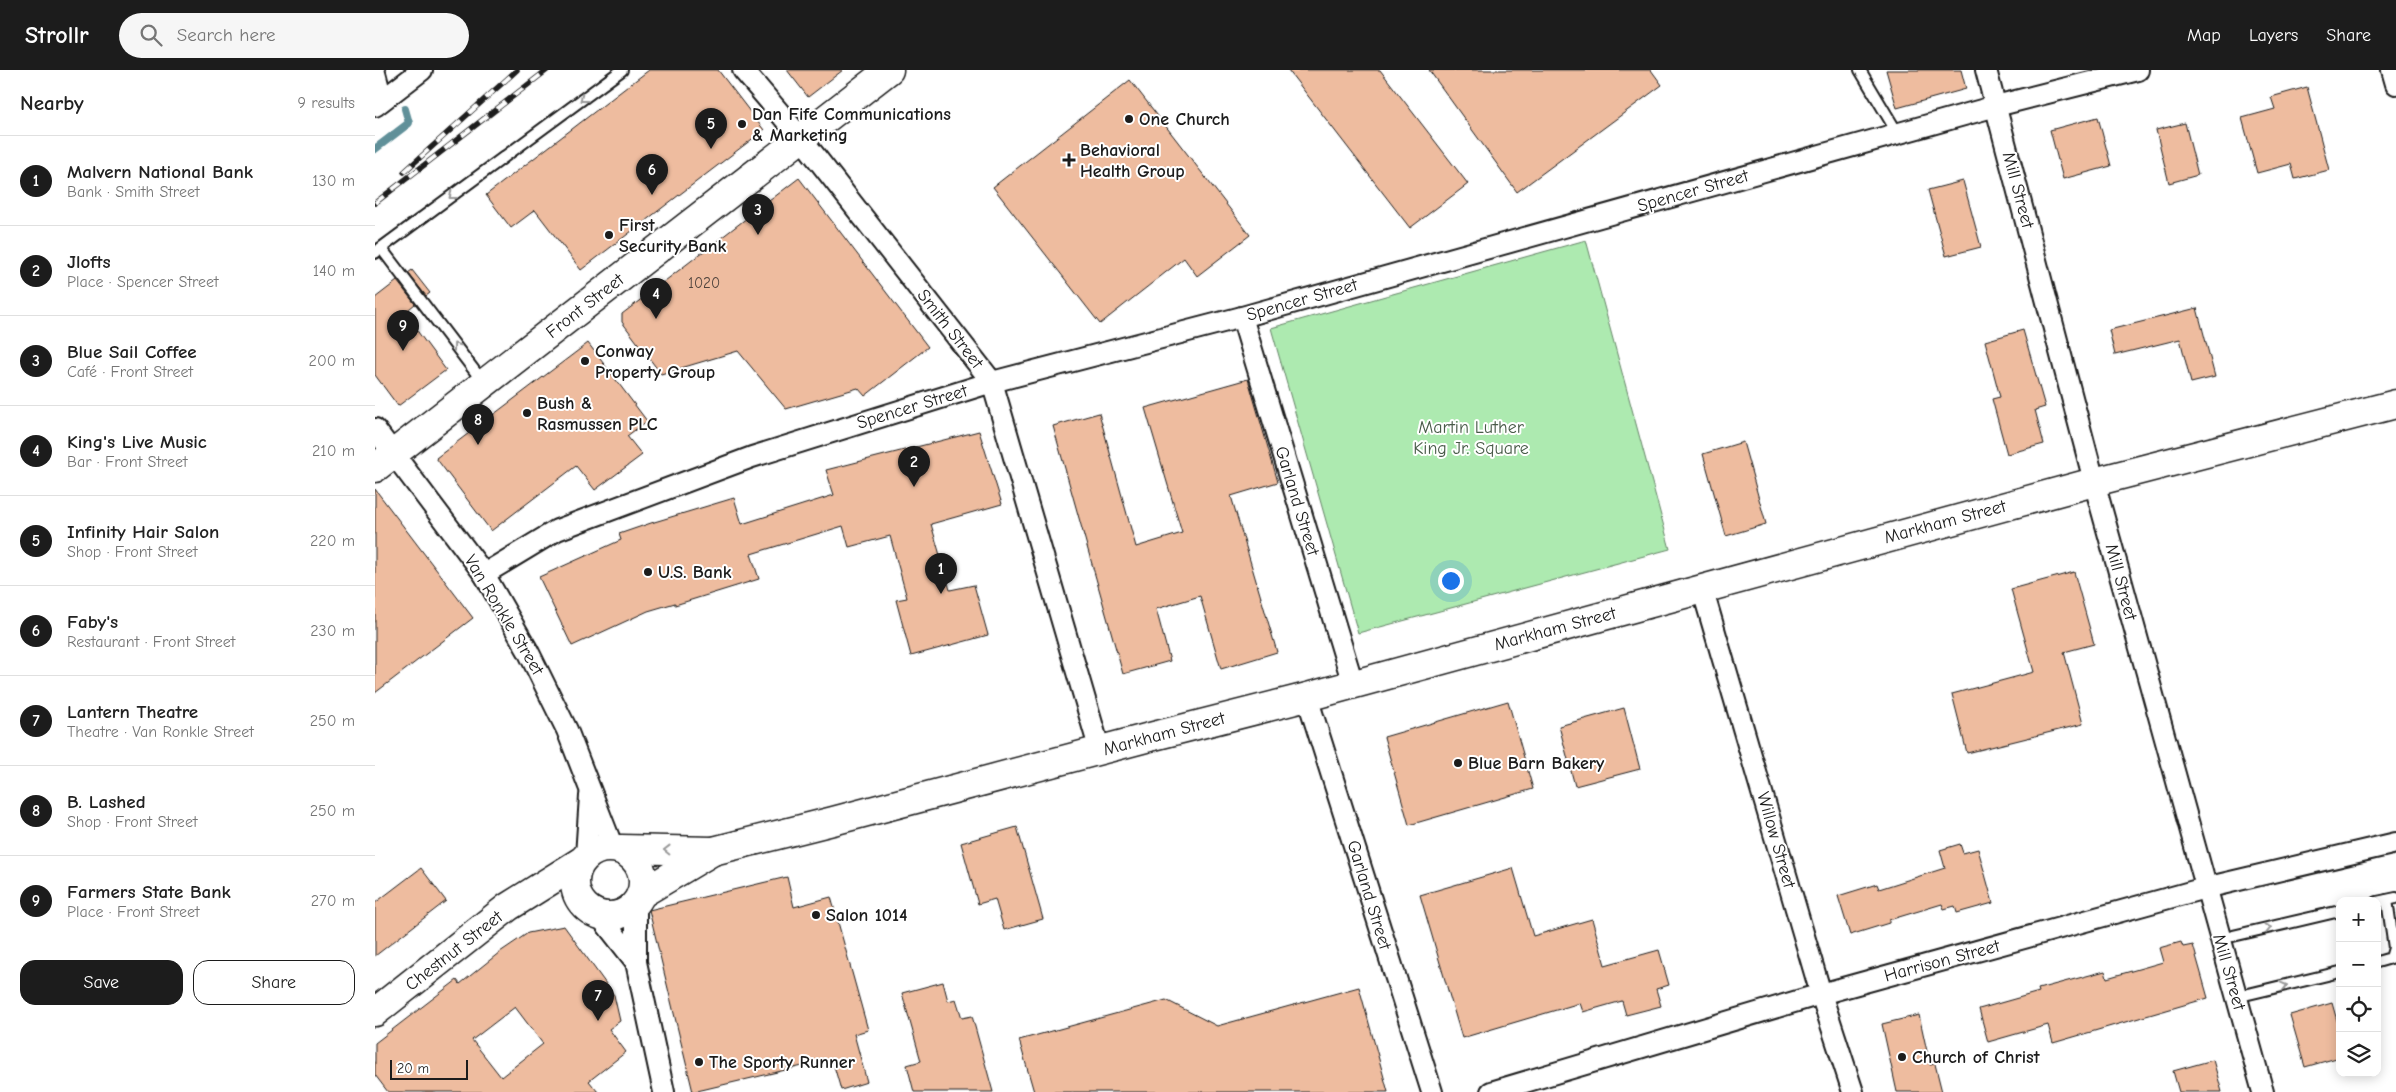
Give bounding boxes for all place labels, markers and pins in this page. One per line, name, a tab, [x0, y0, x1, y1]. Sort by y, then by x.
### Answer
place label: Dan Fife Communications & Marketing	[752, 104, 951, 146]
pin: 5	[695, 108, 727, 149]
place label: One Church	[1139, 109, 1230, 130]
marker: One Church	[1123, 113, 1135, 125]
marker: Dan Fife Communications & Marketing	[736, 118, 748, 130]
place label: Behavioral Health Group	[1080, 140, 1185, 182]
marker: Behavioral Health Group	[1062, 153, 1076, 167]
pin: 6	[636, 154, 668, 195]
pin: 3	[742, 194, 774, 235]
place label: First Security Bank	[619, 215, 727, 257]
marker: First Security Bank	[603, 229, 615, 241]
pin: 4	[640, 278, 672, 319]
pin: 9	[387, 310, 419, 351]
place label: Conway Property Group	[595, 341, 715, 383]
marker: Conway Property Group	[579, 355, 591, 367]
place label: Bush & Rasmussen PLC	[537, 393, 658, 435]
pin: 8	[462, 404, 494, 445]
marker: Bush & Rasmussen PLC	[521, 407, 533, 419]
pin: 2	[898, 446, 930, 487]
pin: 1	[925, 553, 957, 594]
place label: U.S. Bank	[658, 562, 732, 583]
marker: U.S. Bank	[642, 566, 654, 578]
place label: Blue Barn Bakery	[1468, 753, 1605, 774]
marker: Blue Barn Bakery	[1452, 757, 1464, 769]
place label: Salon 1014	[826, 905, 907, 926]
marker: Salon 1014	[810, 909, 822, 921]
pin: 7	[582, 980, 614, 1021]
place label: Church of Christ	[1912, 1047, 2041, 1068]
marker: Church of Christ	[1896, 1051, 1908, 1063]
place label: The Sporty Runner	[709, 1052, 856, 1073]
marker: The Sporty Runner	[693, 1056, 705, 1068]

